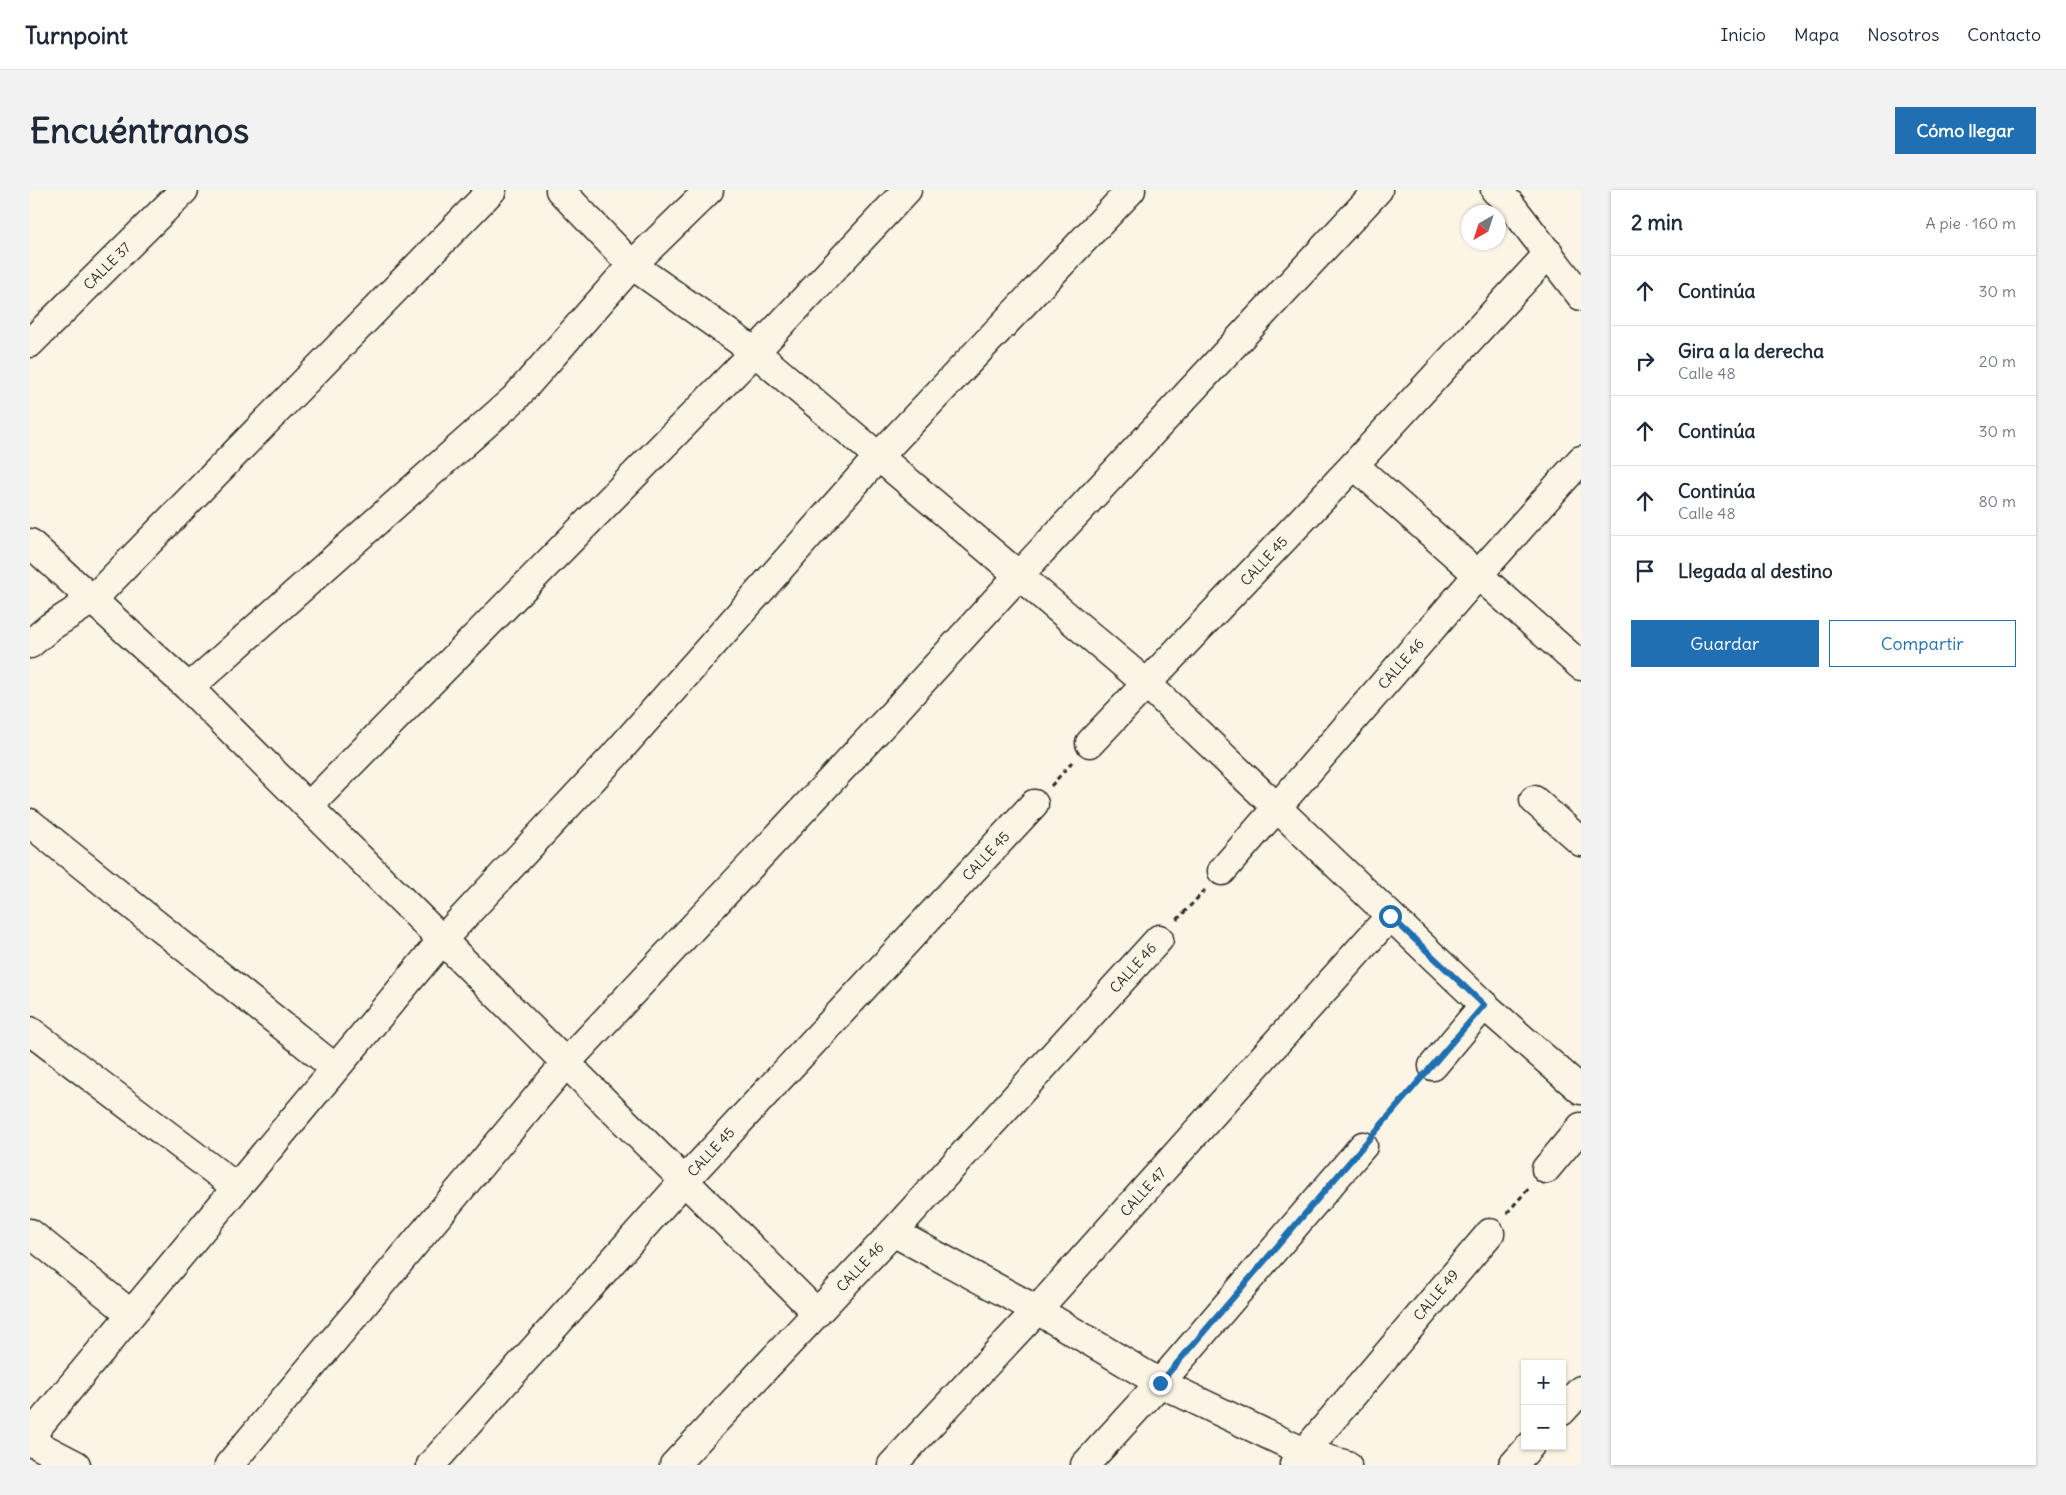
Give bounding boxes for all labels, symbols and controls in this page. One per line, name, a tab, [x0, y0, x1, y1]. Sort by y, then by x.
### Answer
text: Turnpoint	[25, 20, 128, 50]
text: Inicio	[1720, 23, 1766, 46]
text: Mapa	[1794, 23, 1839, 46]
text: Nosotros	[1867, 23, 1939, 46]
text: Contacto	[1967, 23, 2041, 46]
button: Cómo llegar	[1895, 107, 2036, 154]
text: Encuéntranos	[30, 108, 249, 152]
north arrow	[1461, 205, 1506, 250]
text: 2 min	[1631, 209, 1683, 236]
text: A pie · 160 m	[1925, 213, 2016, 233]
street label: CALLE 37	[79, 238, 135, 294]
icon: ahead	[1631, 277, 1659, 305]
text: Continúa	[1678, 279, 1755, 303]
text: 30 m	[1979, 281, 2016, 301]
text: Gira a la derecha	[1678, 339, 1824, 363]
icon: right	[1631, 347, 1659, 375]
text: 20 m	[1979, 351, 2016, 371]
text: Calle 48	[1678, 363, 1736, 383]
icon: ahead	[1631, 417, 1659, 445]
text: Continúa	[1678, 419, 1755, 443]
text: 30 m	[1979, 421, 2016, 441]
text: Continúa	[1678, 479, 1755, 503]
icon: ahead	[1631, 487, 1659, 515]
text: 80 m	[1978, 491, 2016, 511]
text: Calle 48	[1678, 503, 1736, 523]
street label: CALLE 45	[1237, 533, 1291, 589]
icon: arrive	[1631, 557, 1659, 585]
text: Llegada al destino	[1678, 559, 1833, 583]
button: Guardar	[1631, 620, 1819, 667]
button: Compartir	[1829, 620, 2016, 667]
street label: CALLE 46	[1374, 635, 1428, 693]
street label: CALLE 45	[959, 828, 1013, 884]
route start	[1379, 905, 1402, 928]
street label: CALLE 46	[1106, 939, 1160, 997]
street label: CALLE 45	[684, 1124, 738, 1180]
street label: CALLE 47	[1116, 1164, 1170, 1220]
street label: CALLE 46	[833, 1238, 887, 1296]
street label: CALLE 49	[1409, 1266, 1463, 1324]
map controls	[1521, 1360, 1566, 1450]
button: +	[1521, 1360, 1566, 1405]
route end	[1149, 1372, 1172, 1395]
button: −	[1521, 1405, 1566, 1450]

